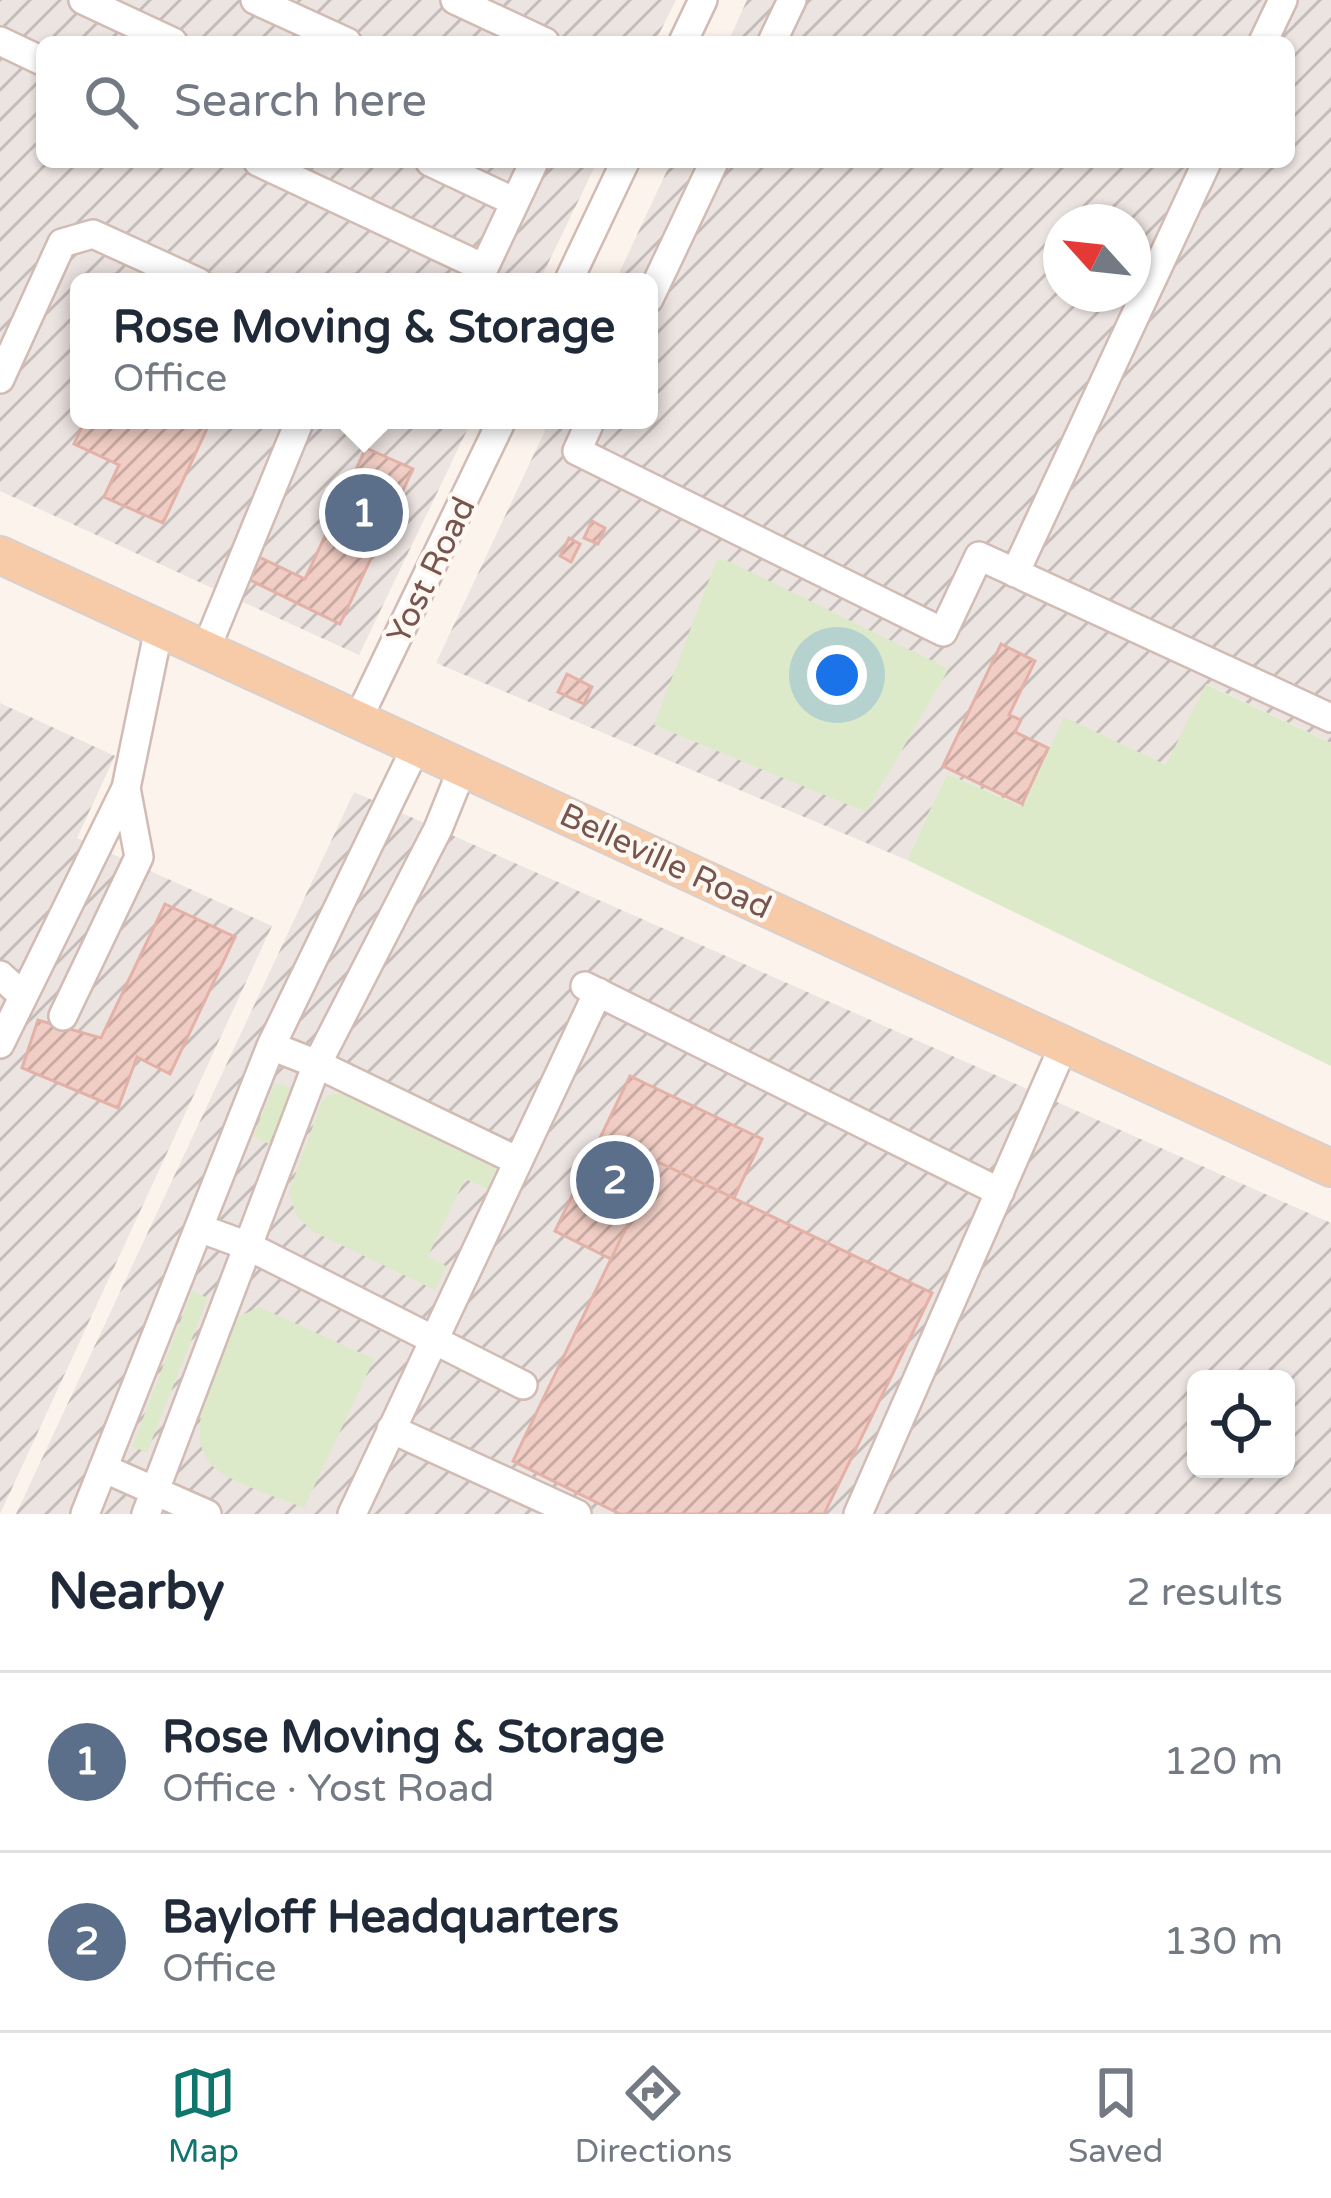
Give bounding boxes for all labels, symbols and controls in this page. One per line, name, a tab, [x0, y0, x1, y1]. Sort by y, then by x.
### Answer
search box	[36, 36, 1295, 168]
icon: search	[78, 69, 144, 135]
text: Search here	[174, 75, 427, 129]
north arrow	[1043, 204, 1151, 312]
popup	[70, 273, 658, 429]
text: Rose Moving & Storage	[113, 301, 615, 355]
text: Office	[113, 355, 227, 402]
pin: 1	[325, 468, 403, 558]
street label: Yost Road	[379, 491, 484, 650]
your location	[807, 645, 867, 705]
street label: Belleville Road	[554, 795, 777, 927]
pin: 2	[576, 1135, 654, 1225]
map controls	[1187, 1370, 1295, 1478]
button: locate	[1187, 1370, 1295, 1478]
text: Nearby	[48, 1561, 225, 1623]
text: 2 results	[1126, 1569, 1283, 1616]
text: Rose Moving & Storage	[162, 1711, 665, 1765]
text: 1	[75, 1738, 99, 1785]
text: 120 m	[1164, 1738, 1283, 1785]
text: Office · Yost Road	[162, 1765, 494, 1812]
text: Bayloff Headquarters	[162, 1891, 619, 1945]
text: 2	[75, 1918, 99, 1965]
text: 130 m	[1164, 1918, 1283, 1965]
text: Office	[162, 1945, 277, 1992]
tab: Map	[168, 2060, 239, 2171]
tab: Directions	[575, 2060, 732, 2171]
tab: Saved	[1068, 2060, 1163, 2171]

